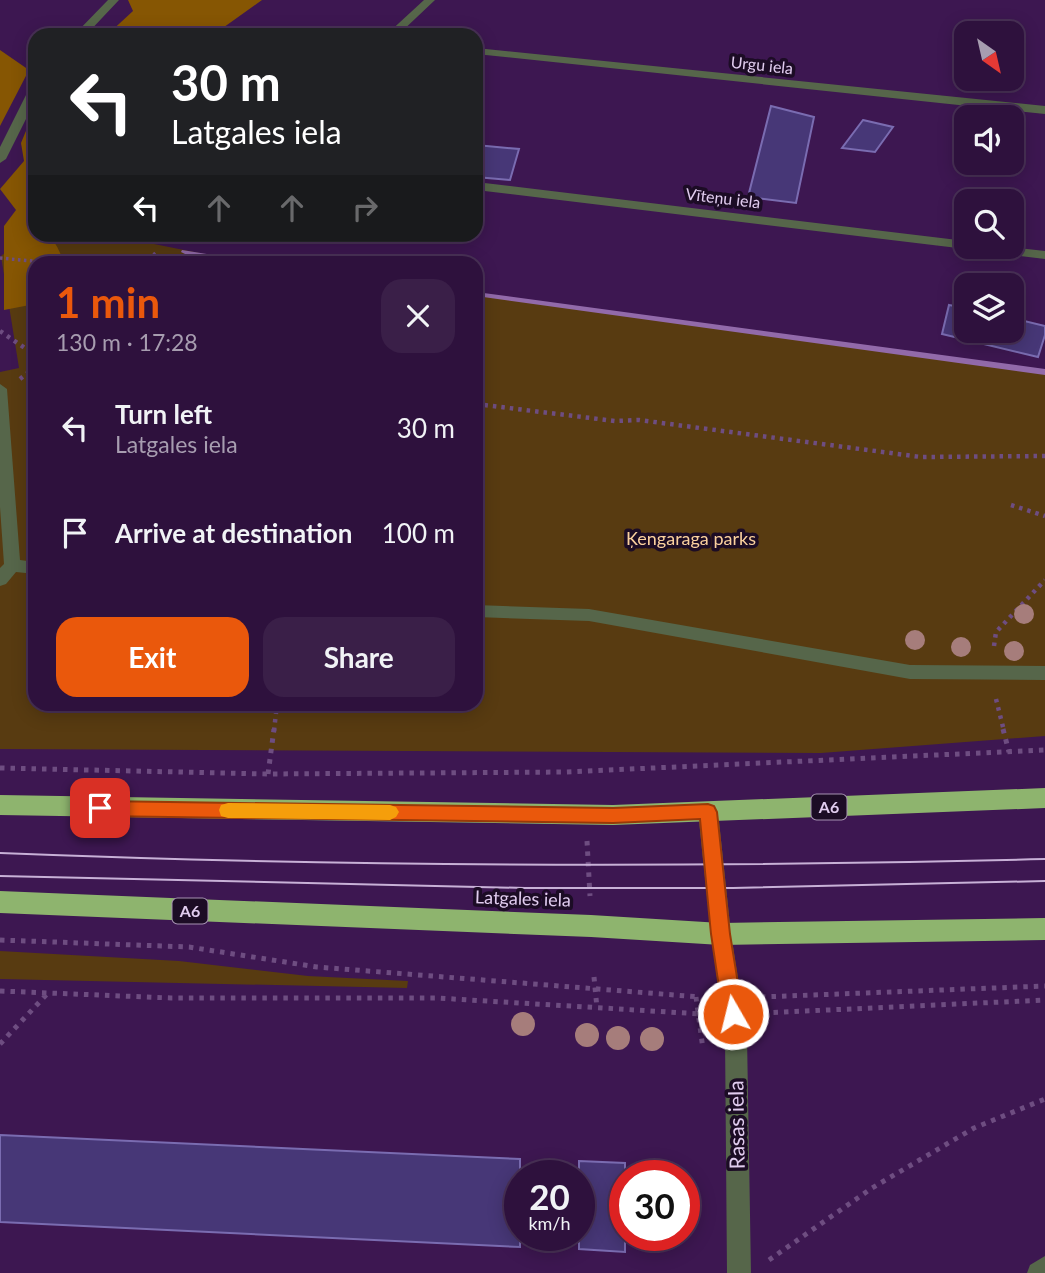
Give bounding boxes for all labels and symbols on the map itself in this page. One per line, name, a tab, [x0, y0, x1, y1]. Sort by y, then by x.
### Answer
north arrow	[954, 21, 1024, 91]
street label: Urgu iela	[730, 52, 794, 77]
street label: Vīteņu iela	[685, 183, 762, 212]
park label: Ķengaraga parks	[626, 527, 756, 549]
pin	[70, 778, 130, 838]
road number: A6	[812, 794, 846, 820]
street label: Latgales iela	[475, 885, 571, 911]
road number: A6	[172, 898, 208, 923]
position arrow	[696, 977, 770, 1051]
street label: Rasas iela	[722, 1080, 749, 1170]
speed limit sign: 30	[609, 1160, 700, 1251]

